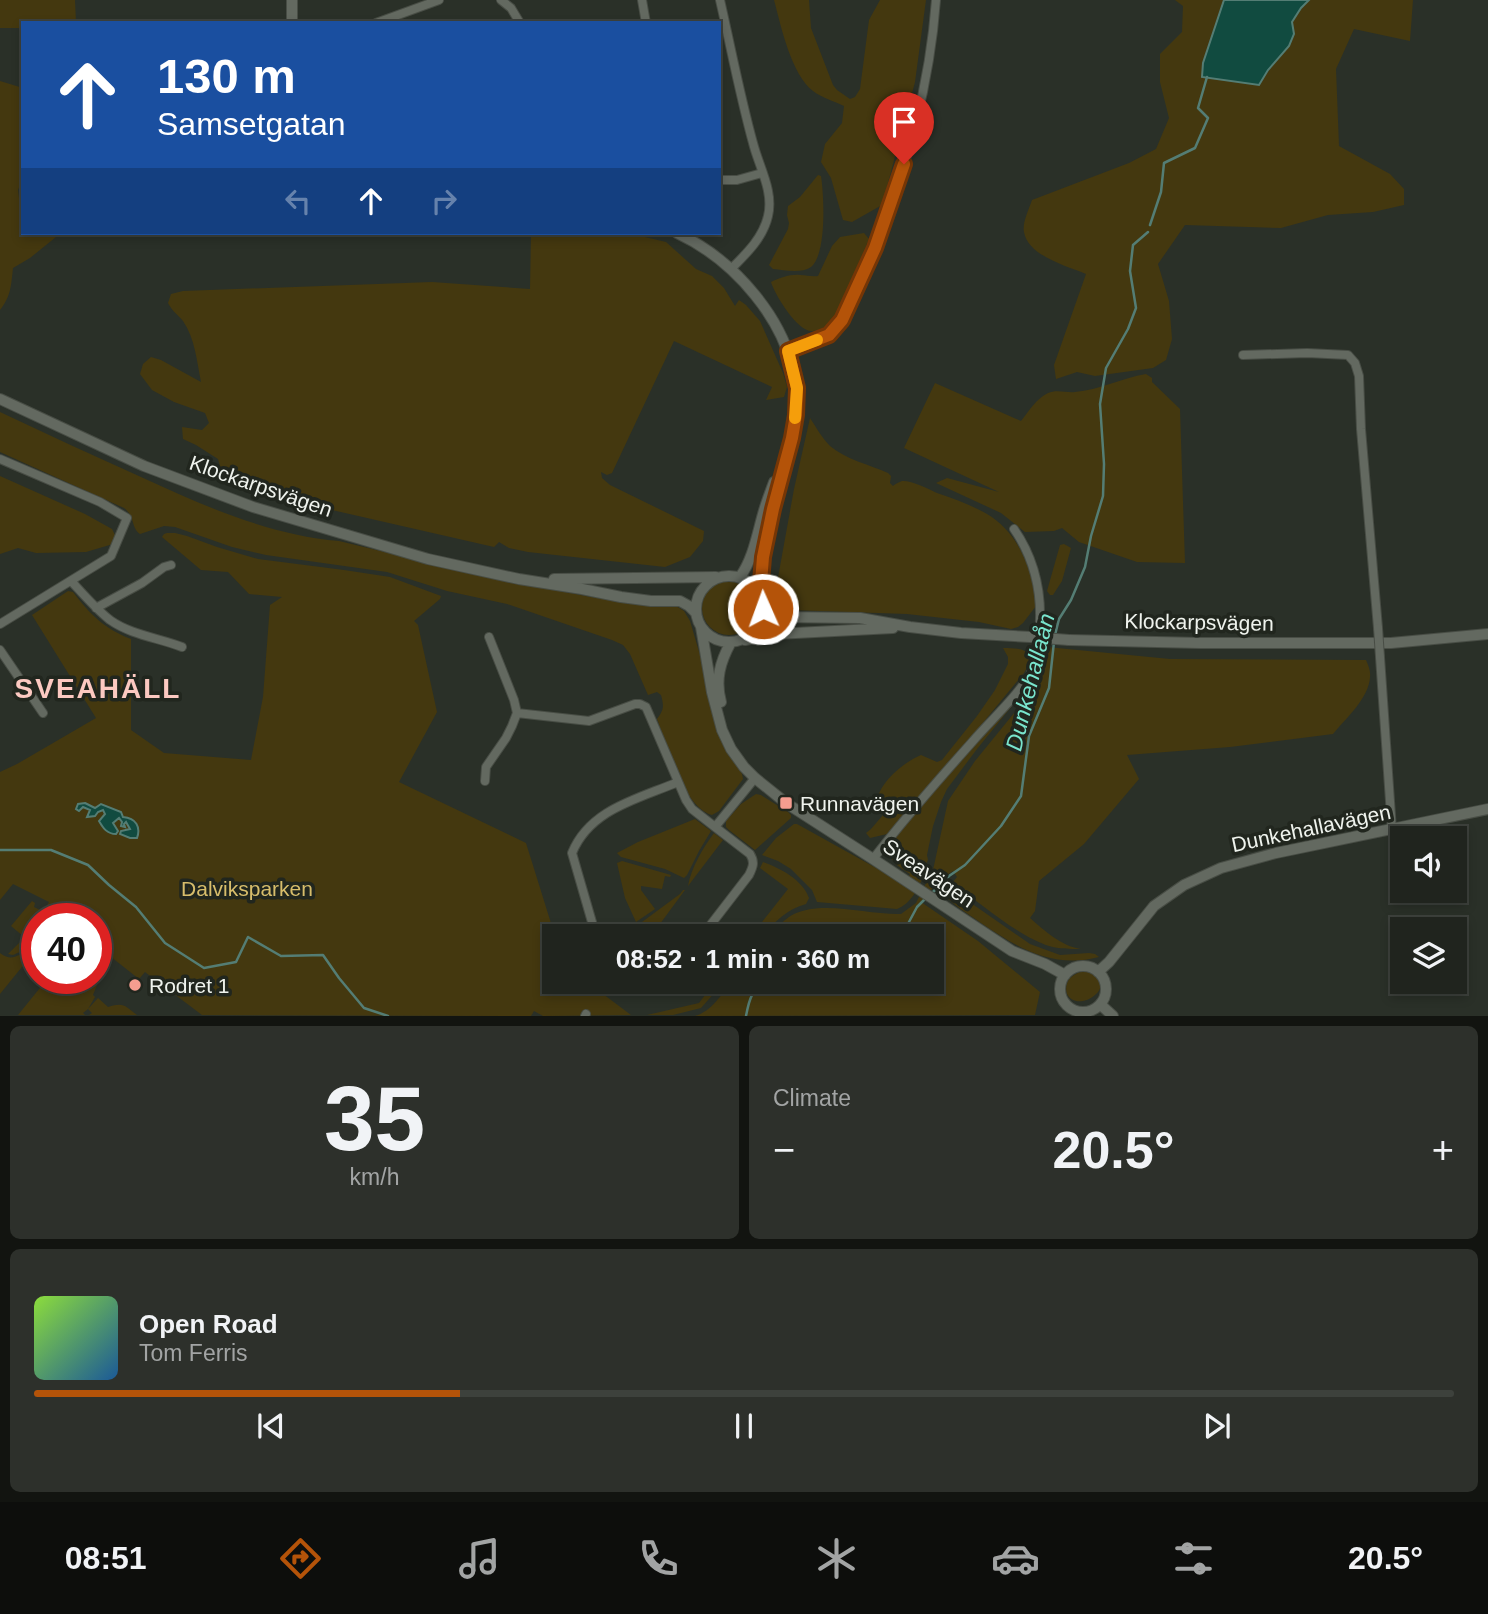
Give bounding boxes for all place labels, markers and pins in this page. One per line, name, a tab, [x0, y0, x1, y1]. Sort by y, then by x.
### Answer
pin	[874, 92, 934, 164]
place label: Runnavägen	[800, 792, 919, 815]
marker: Runnavägen	[778, 795, 794, 811]
place label: Rodret 1	[149, 974, 230, 997]
marker: Rodret 1	[127, 977, 143, 993]

